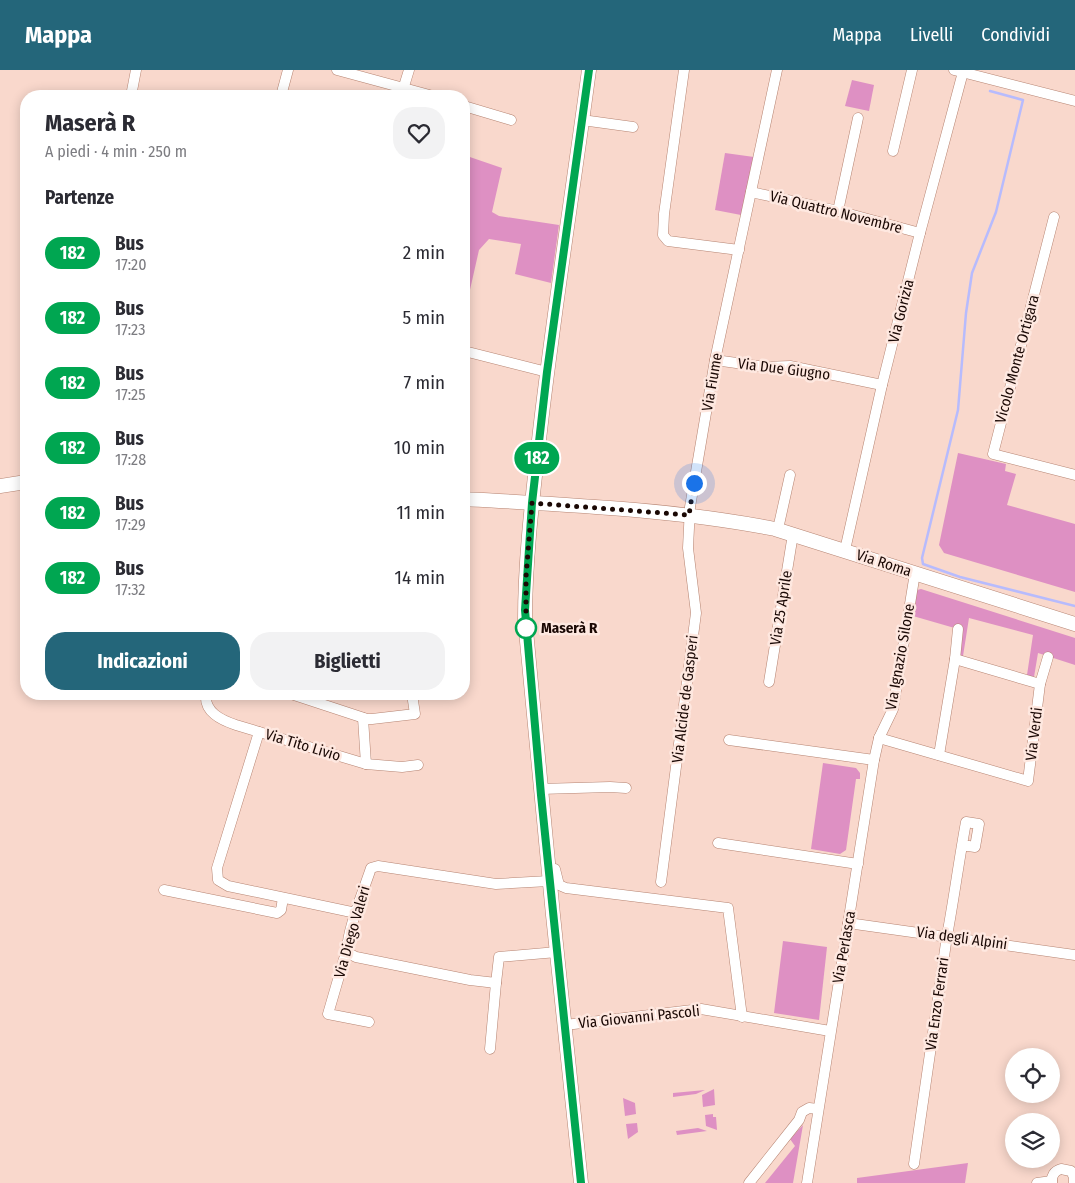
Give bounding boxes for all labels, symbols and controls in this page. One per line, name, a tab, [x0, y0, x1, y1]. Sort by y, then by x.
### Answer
text: Mappa	[25, 21, 92, 49]
text: Mappa	[833, 24, 882, 46]
text: Livelli	[910, 24, 953, 46]
text: Condividi	[981, 24, 1050, 46]
button: heart	[393, 107, 445, 159]
text: Maserà R	[45, 109, 135, 137]
text: A piedi · 4 min · 250 m	[45, 142, 187, 161]
text: Partenze	[45, 186, 114, 209]
street label: Via Quattro Novembre	[768, 187, 904, 237]
text: Bus	[115, 232, 144, 255]
text: 2 min	[403, 241, 445, 264]
text: 182	[60, 242, 85, 264]
text: 17:20	[115, 255, 147, 274]
street label: Via Gorizia	[884, 277, 918, 345]
street label: Vicolo Monte Ortigara	[991, 293, 1043, 425]
text: Bus	[115, 297, 144, 320]
text: 5 min	[402, 306, 445, 329]
text: 182	[60, 307, 85, 329]
text: 17:23	[115, 320, 145, 339]
street label: Via Fiume	[698, 351, 726, 413]
street label: Via Due Giugno	[737, 354, 831, 384]
text: Bus	[115, 362, 144, 385]
text: 7 min	[403, 371, 445, 394]
text: 182	[60, 372, 85, 394]
text: 17:25	[115, 385, 146, 404]
text: Bus	[115, 427, 144, 450]
text: 10 min	[394, 436, 445, 459]
text: 182	[60, 437, 85, 459]
line badge: 182	[508, 442, 566, 474]
text: 182	[524, 447, 550, 469]
text: 17:28	[115, 450, 146, 469]
your location	[682, 471, 707, 496]
text: Bus	[115, 492, 144, 515]
text: 11 min	[397, 501, 445, 524]
text: 182	[60, 502, 85, 524]
text: 17:29	[115, 515, 146, 534]
street label: Via Roma	[854, 546, 914, 580]
text: Bus	[115, 557, 144, 580]
text: 14 min	[395, 566, 445, 589]
text: 182	[60, 567, 85, 589]
street label: Via 25 Aprile	[766, 569, 796, 647]
text: 17:32	[115, 580, 145, 599]
street label: Via Ignazio Silone	[882, 602, 918, 712]
marker: Maserà R	[515, 617, 537, 639]
place label: Maserà R	[541, 619, 598, 637]
button: Indicazioni	[45, 632, 240, 690]
button: Biglietti	[250, 632, 445, 690]
street label: Via Alcide de Gasperi	[668, 634, 702, 764]
street label: Via Verdi	[1022, 706, 1046, 762]
street label: Via Tito Livio	[263, 725, 343, 765]
street label: Via Diego Valeri	[330, 884, 374, 980]
street label: Via Perlasca	[829, 909, 859, 985]
street label: Via degli Alpini	[916, 923, 1008, 953]
street label: Via Enzo Ferrari	[922, 956, 952, 1052]
street label: Via Giovanni Pascoli	[577, 1002, 701, 1032]
map controls	[1005, 1048, 1060, 1168]
button: locate	[1005, 1048, 1060, 1103]
button: layers	[1005, 1113, 1060, 1168]

